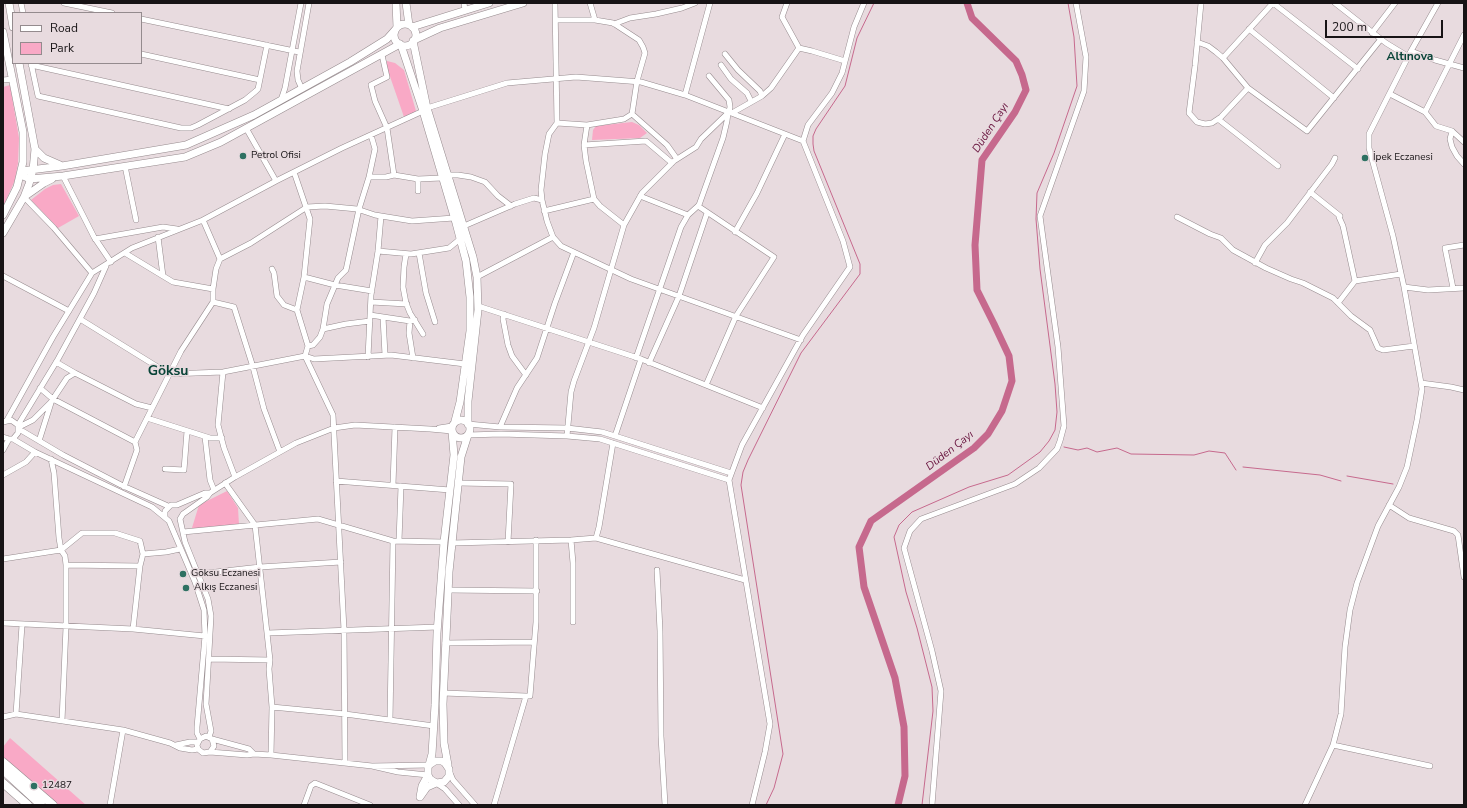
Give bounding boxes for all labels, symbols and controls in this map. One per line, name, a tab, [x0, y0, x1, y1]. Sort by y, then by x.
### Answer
legend	[12, 12, 142, 64]
scale bar	[1327, 12, 1445, 38]
text: 200 m	[1332, 19, 1367, 35]
text: Road	[50, 20, 78, 36]
text: Park	[50, 40, 74, 56]
district label: Altınova	[1387, 50, 1433, 64]
water label: Düden Çayı	[970, 101, 1012, 155]
place label: Petrol Ofisi	[251, 150, 301, 162]
marker: Petrol Ofisi	[238, 151, 248, 161]
place label: İpek Eczanesi	[1373, 152, 1433, 164]
marker: İpek Eczanesi	[1360, 153, 1370, 163]
district label: Göksu	[148, 364, 188, 380]
water label: Düden Çayı	[924, 428, 976, 474]
place label: Göksu Eczanesi	[191, 568, 260, 580]
marker: Göksu Eczanesi	[178, 569, 188, 579]
place label: Alkış Eczanesi	[194, 582, 257, 594]
marker: Alkış Eczanesi	[181, 583, 191, 593]
place label: 12487	[42, 780, 72, 792]
marker: 12487	[29, 781, 39, 791]

